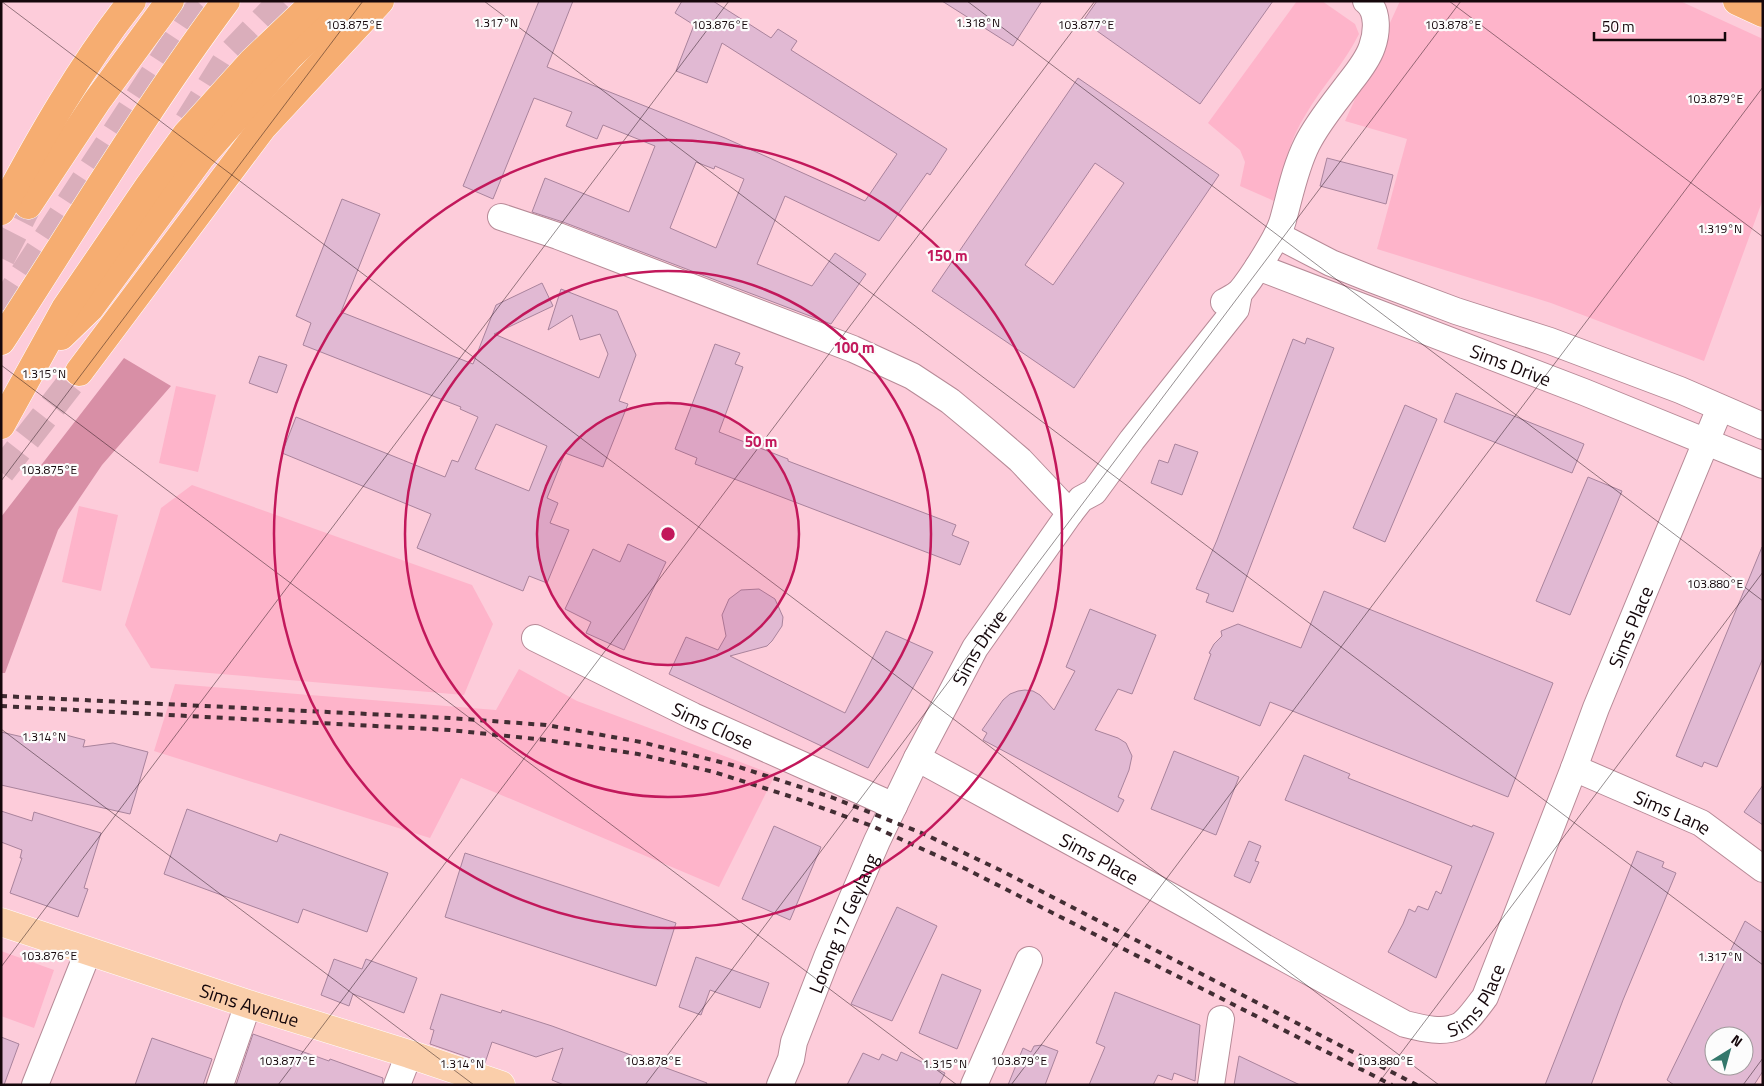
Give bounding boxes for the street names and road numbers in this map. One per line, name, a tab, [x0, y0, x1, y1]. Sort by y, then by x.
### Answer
street label: Sims Drive	[1466, 335, 1556, 393]
street label: Sims Place	[1600, 581, 1660, 672]
street label: Sims Drive	[944, 603, 1013, 690]
street label: Sims Close	[667, 693, 758, 756]
street label: Sims Lane	[1630, 781, 1718, 841]
street label: Sims Place	[1055, 824, 1144, 891]
street label: Lorong 17 Geylang	[800, 848, 885, 997]
street label: Sims Place	[1444, 959, 1511, 1044]
street label: Sims Avenue	[196, 975, 303, 1034]

